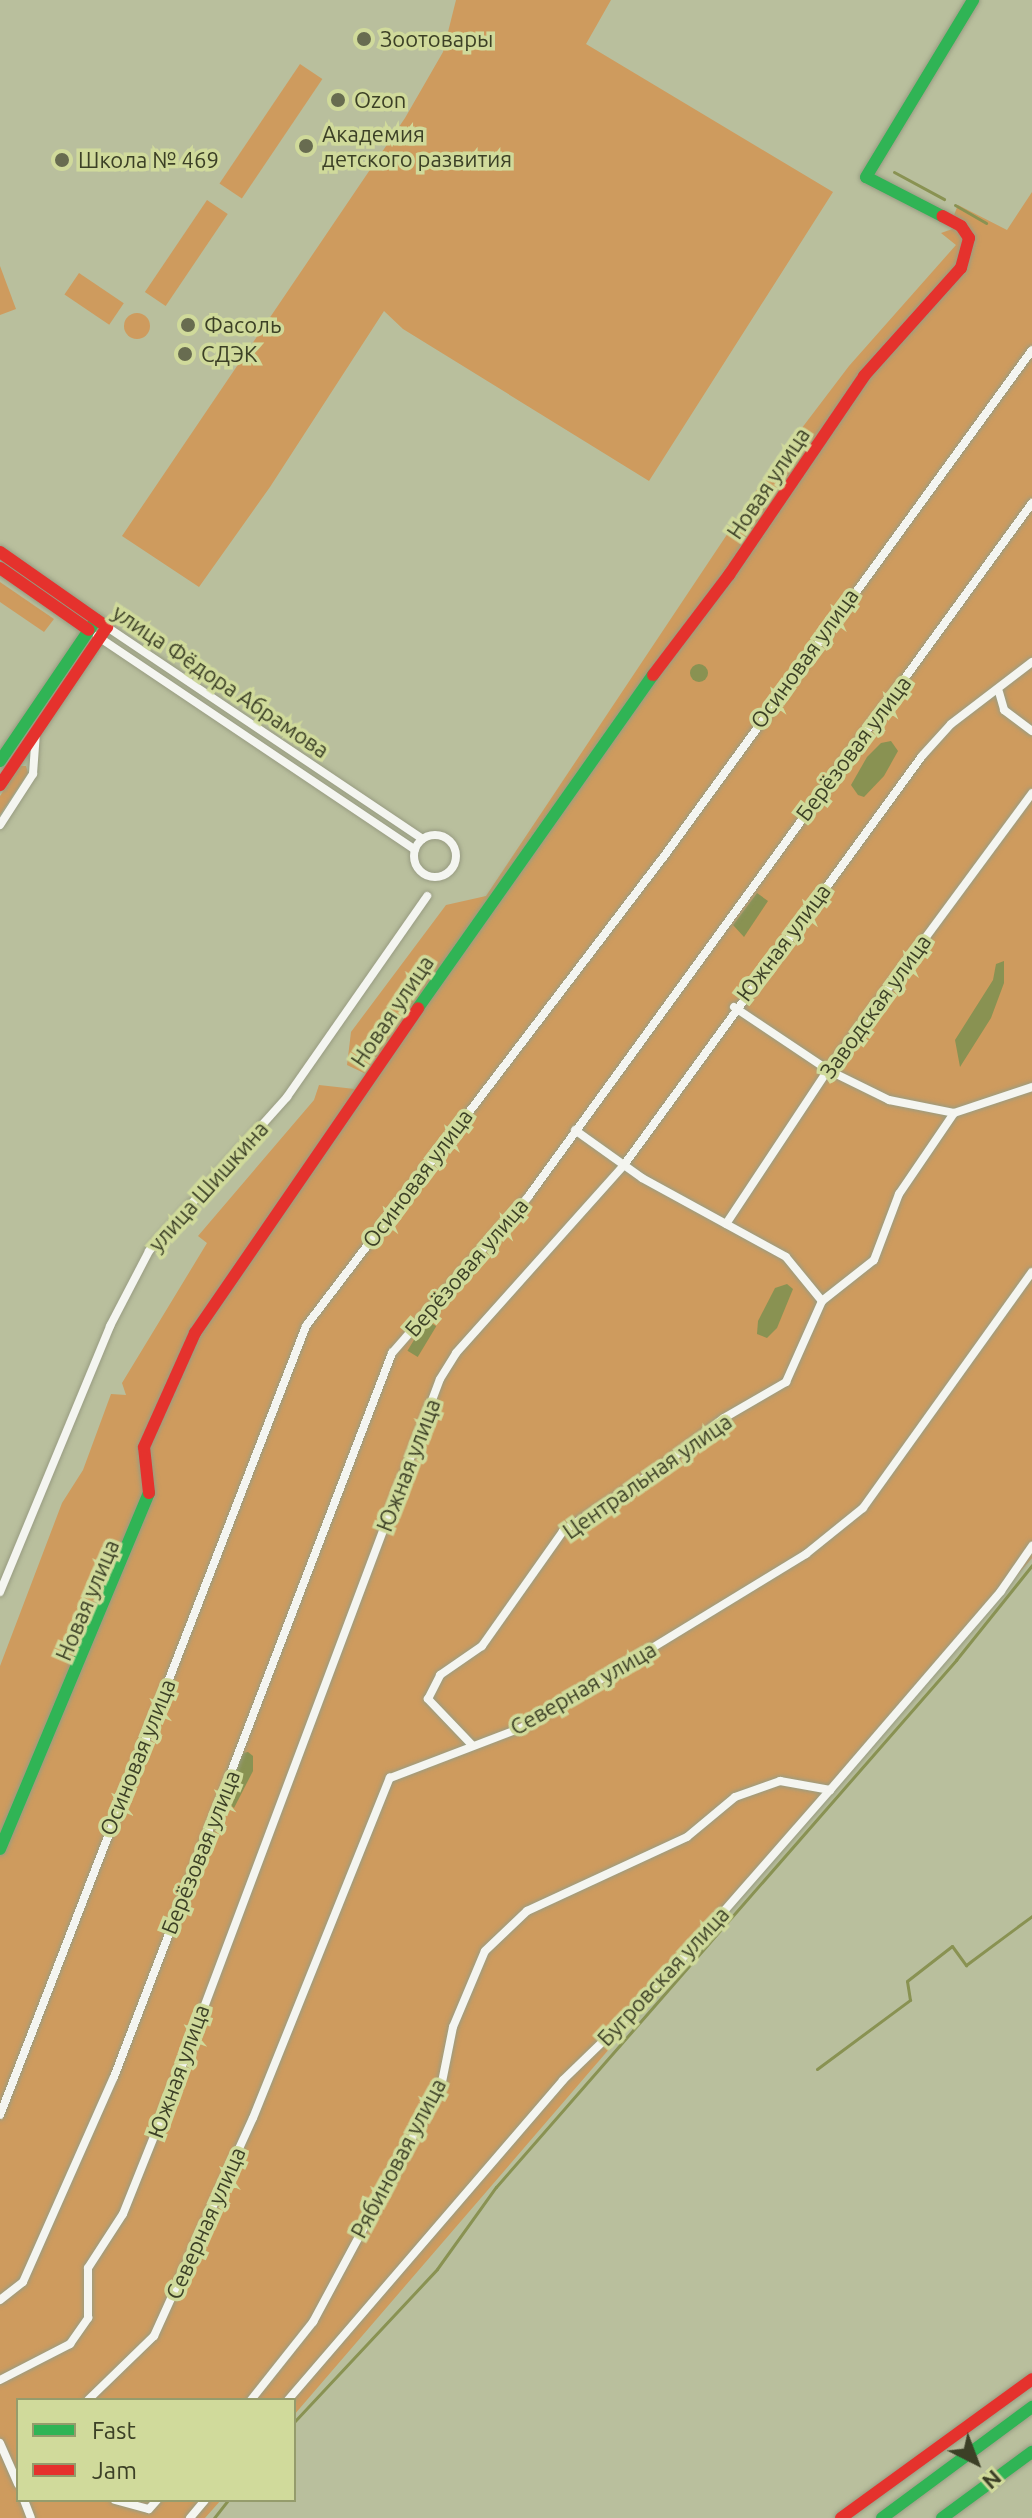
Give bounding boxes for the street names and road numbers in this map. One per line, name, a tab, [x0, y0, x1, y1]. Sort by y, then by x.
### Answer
street label: Новая улица	[721, 422, 815, 544]
street label: Осиновая улица	[744, 583, 864, 733]
street label: улица Фёдора Абрамова	[108, 599, 334, 763]
street label: Берёзовая улица	[790, 670, 916, 826]
street label: Южная улица	[730, 878, 836, 1006]
street label: Заводская улица	[814, 929, 936, 1083]
street label: Новая улица	[345, 950, 439, 1072]
street label: Осиновая улица	[356, 1104, 478, 1252]
street label: улица Шишкина	[143, 1115, 273, 1257]
street label: Берёзовая улица	[399, 1192, 533, 1342]
street label: Южная улица	[371, 1395, 445, 1535]
street label: Центральная улица	[558, 1408, 736, 1544]
street label: Новая улица	[50, 1536, 124, 1664]
street label: Северная улица	[505, 1636, 661, 1740]
street label: Осиновая улица	[94, 1675, 180, 1839]
street label: Берёзовая улица	[155, 1766, 245, 1938]
street label: Бугровская улица	[592, 1901, 734, 2051]
street label: Южная улица	[142, 2001, 214, 2141]
street label: Рябиновая улица	[345, 2074, 451, 2242]
street label: Северная улица	[160, 2143, 250, 2303]

